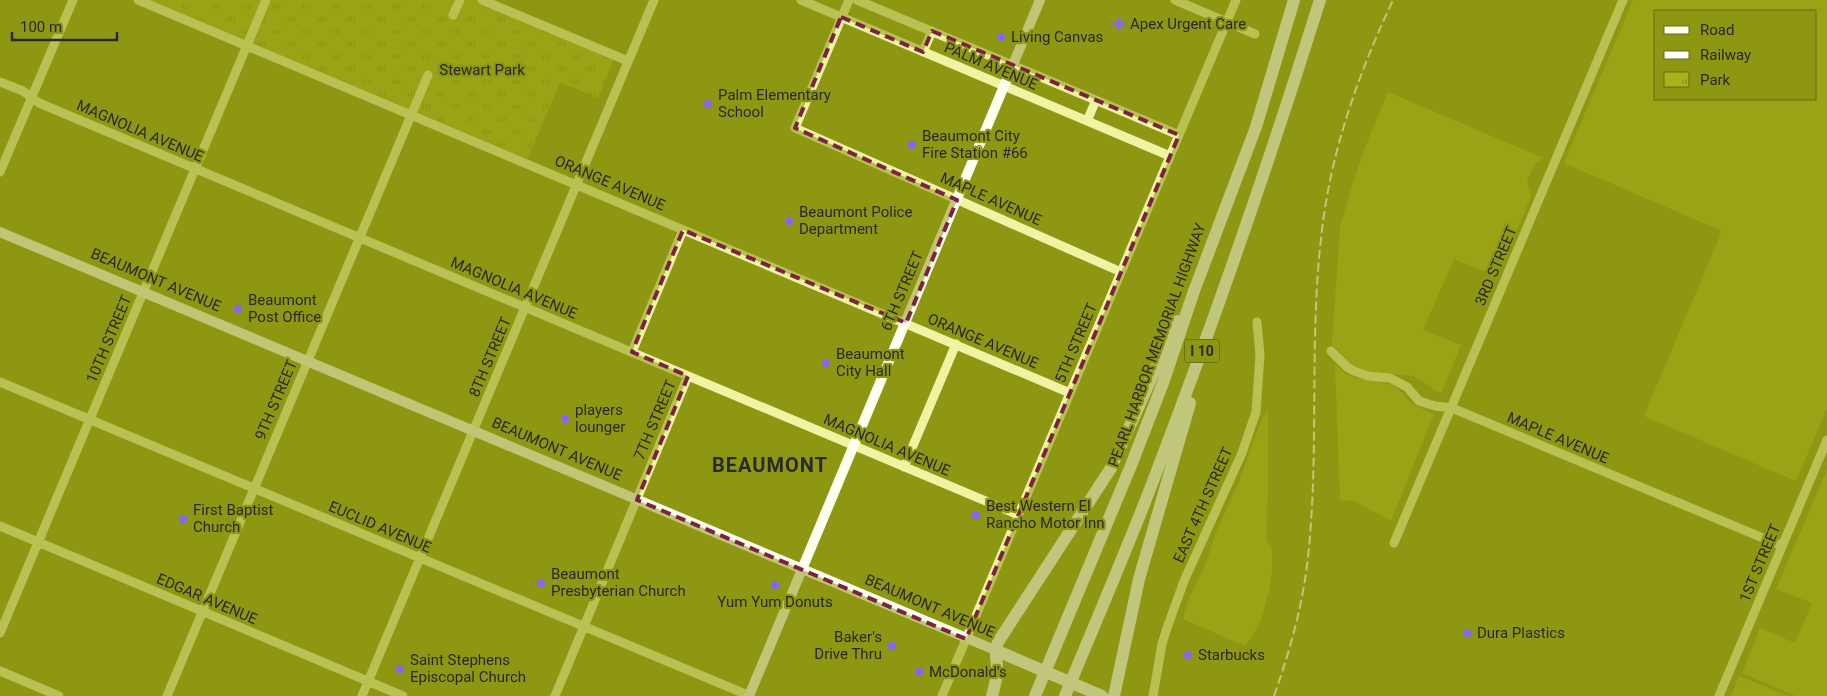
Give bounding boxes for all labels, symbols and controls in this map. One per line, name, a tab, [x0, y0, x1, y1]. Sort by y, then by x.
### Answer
scale bar	[12, 10, 118, 42]
legend	[1654, 10, 1817, 100]
place label: Apex Urgent Care	[1130, 15, 1246, 33]
marker: Apex Urgent Care	[1112, 17, 1126, 31]
text: 100 m	[20, 18, 62, 36]
text: Road	[1700, 21, 1734, 39]
place label: Living Canvas	[1011, 28, 1103, 46]
marker: Living Canvas	[995, 31, 1007, 43]
street label: PALM AVENUE	[942, 38, 1041, 94]
text: Railway	[1700, 46, 1751, 64]
park label: Stewart Park	[439, 61, 525, 79]
text: Park	[1700, 71, 1731, 89]
place label: Palm Elementary School	[718, 86, 831, 121]
street label: MAGNOLIA AVENUE	[74, 96, 207, 166]
marker: Palm Elementary School	[702, 98, 714, 110]
place label: Beaumont City Fire Station #66	[922, 127, 1028, 162]
marker: Beaumont City Fire Station #66	[906, 139, 918, 151]
street label: ORANGE AVENUE	[552, 152, 669, 215]
street label: MAPLE AVENUE	[938, 169, 1045, 230]
place label: Beaumont Police Department	[799, 203, 912, 238]
marker: Beaumont Police Department	[783, 215, 795, 227]
street label: PEARL HARBOR MEMORIAL HIGHWAY	[1104, 221, 1210, 469]
street label: 3RD STREET	[1471, 224, 1521, 308]
street label: BEAUMONT AVENUE	[88, 244, 224, 316]
street label: 6TH STREET	[877, 248, 927, 334]
street label: MAGNOLIA AVENUE	[448, 253, 581, 323]
place label: Beaumont Post Office	[248, 291, 321, 326]
street label: 10TH STREET	[82, 292, 136, 386]
street label: 5TH STREET	[1051, 300, 1101, 386]
marker: Beaumont Post Office	[232, 303, 244, 315]
street label: ORANGE AVENUE	[925, 310, 1042, 373]
street label: 8TH STREET	[465, 314, 515, 400]
road number: I 10	[1184, 340, 1220, 362]
place label: Beaumont City Hall	[836, 345, 905, 380]
street label: 9TH STREET	[251, 357, 301, 443]
marker: Beaumont City Hall	[820, 357, 832, 369]
street label: 7TH STREET	[630, 377, 680, 463]
place label: players lounger	[575, 401, 625, 436]
street label: MAPLE AVENUE	[1504, 408, 1612, 468]
street label: MAGNOLIA AVENUE	[821, 410, 954, 480]
street label: BEAUMONT AVENUE	[489, 413, 625, 485]
marker: players lounger	[559, 413, 571, 425]
street label: EAST 4TH STREET	[1169, 444, 1237, 566]
district label: BEAUMONT	[712, 453, 828, 477]
street label: EUCLID AVENUE	[326, 497, 435, 557]
place label: Best Western El Rancho Motor Inn	[986, 497, 1105, 532]
place label: First Baptist Church	[193, 501, 274, 536]
marker: Best Western El Rancho Motor Inn	[970, 509, 982, 521]
marker: First Baptist Church	[177, 513, 189, 525]
street label: 1ST STREET	[1736, 521, 1785, 605]
place label: Beaumont Presbyterian Church	[551, 565, 686, 600]
street label: EDGAR AVENUE	[154, 570, 260, 628]
street label: BEAUMONT AVENUE	[862, 570, 998, 642]
marker: Beaumont Presbyterian Church	[535, 577, 547, 589]
marker: Yum Yum Donuts	[769, 579, 781, 591]
place label: Yum Yum Donuts	[717, 593, 833, 611]
place label: Dura Plastics	[1477, 624, 1565, 642]
marker: Dura Plastics	[1461, 627, 1473, 639]
place label: Baker's Drive Thru	[814, 628, 882, 663]
marker: Baker's Drive Thru	[886, 640, 898, 652]
place label: Starbucks	[1198, 646, 1265, 664]
marker: Starbucks	[1182, 649, 1194, 661]
place label: Saint Stephens Episcopal Church	[410, 651, 526, 686]
marker: Saint Stephens Episcopal Church	[394, 663, 406, 675]
place label: McDonald's	[929, 663, 1007, 681]
marker: McDonald's	[913, 666, 925, 678]

